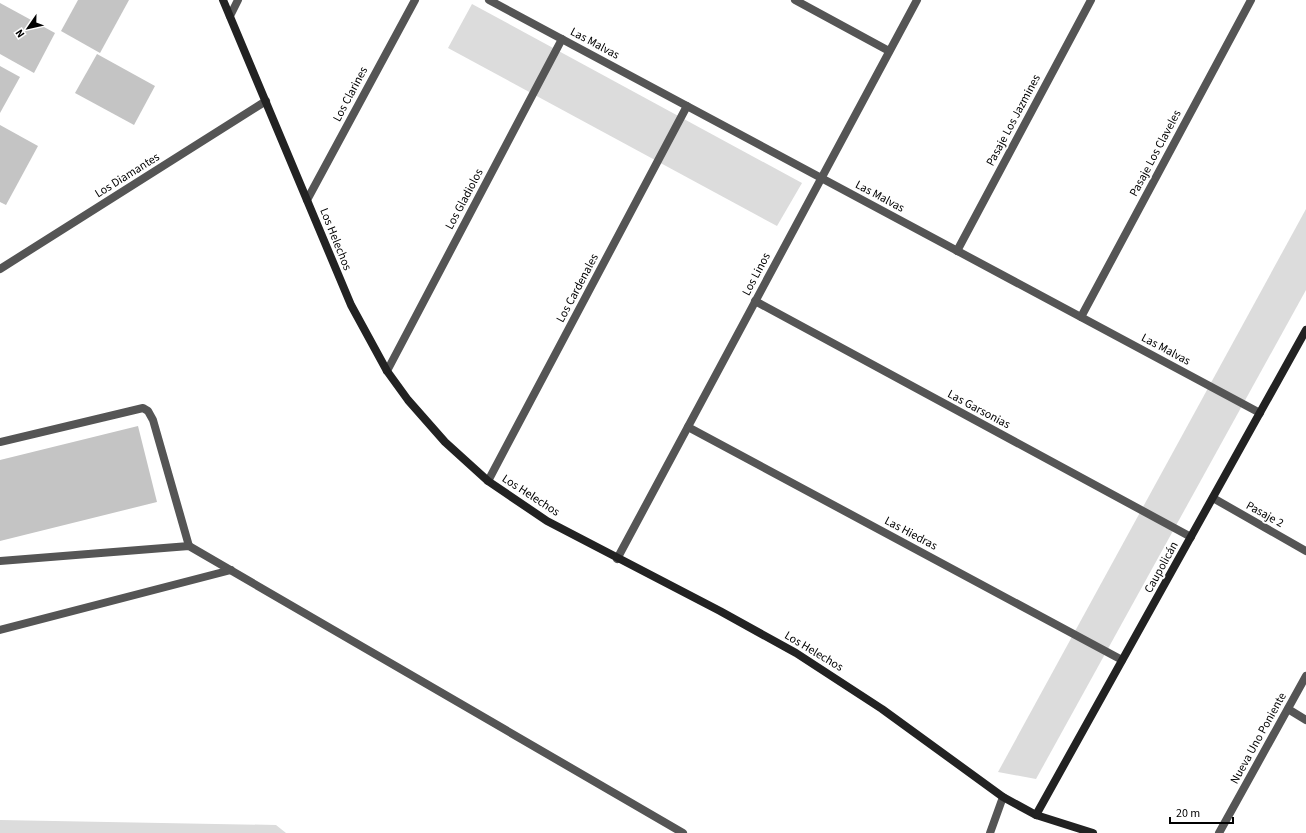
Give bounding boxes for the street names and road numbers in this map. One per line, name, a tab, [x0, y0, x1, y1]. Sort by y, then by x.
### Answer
street label: Las Malvas	[567, 23, 622, 64]
street label: Los Clarines	[329, 64, 372, 125]
street label: Pasaje Los Jazmines	[982, 71, 1045, 169]
street label: Pasaje Los Claveles	[1125, 107, 1185, 200]
street label: Los Diamantes	[92, 149, 163, 202]
street label: Los Gladiolos	[441, 166, 488, 233]
street label: Las Malvas	[852, 176, 907, 217]
street label: Los Helechos	[315, 205, 356, 273]
street label: Los Linos	[738, 250, 775, 299]
street label: Los Cardenales	[552, 251, 603, 326]
street label: Las Malvas	[1138, 329, 1193, 370]
street label: Las Garsonias	[944, 386, 1013, 433]
street label: Los Helechos	[498, 470, 563, 520]
street label: Pasaje 2	[1243, 497, 1287, 532]
street label: Las Hiedras	[881, 512, 940, 554]
street label: Caupolicán	[1140, 538, 1183, 596]
street label: Los Helechos	[781, 627, 846, 676]
street label: Nueva Uno Poniente	[1226, 689, 1291, 787]

